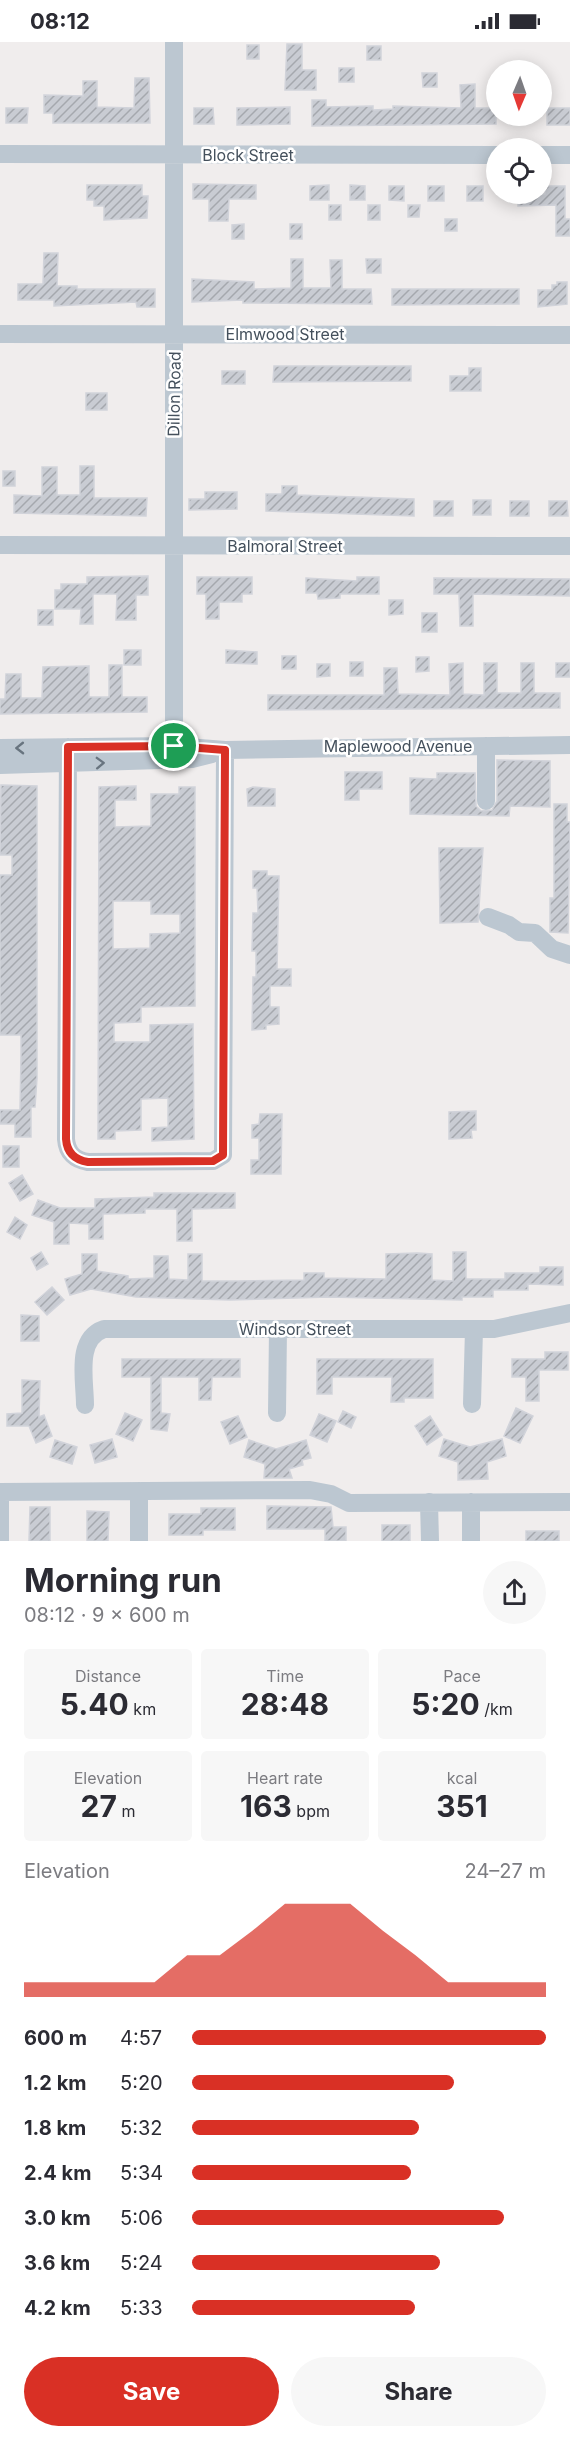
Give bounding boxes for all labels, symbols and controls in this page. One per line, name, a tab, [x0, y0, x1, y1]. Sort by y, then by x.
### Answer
text: 08:12	[30, 8, 90, 34]
north arrow	[486, 60, 552, 126]
map controls	[486, 60, 552, 204]
button: locate	[486, 138, 552, 204]
street label: Block Street	[202, 145, 294, 165]
street label: Elmwood Street	[226, 324, 344, 344]
street label: Dillon Road	[163, 351, 185, 437]
street label: Balmoral Street	[227, 536, 343, 556]
pin	[148, 720, 199, 771]
icon: arrive	[157, 729, 190, 762]
street label: Maplewood Avenue	[324, 736, 472, 756]
one-way arrow	[15, 742, 24, 754]
one-way arrow	[96, 757, 105, 769]
street label: Windsor Street	[239, 1319, 351, 1339]
text: Morning run	[24, 1560, 222, 1600]
button: share	[483, 1561, 546, 1624]
text: 08:12 · 9 × 600 m	[24, 1603, 190, 1627]
text: Distance	[75, 1666, 141, 1686]
text: Time	[266, 1666, 304, 1686]
text: Pace	[443, 1666, 481, 1686]
text: 5.40	[60, 1686, 129, 1722]
text: 28:48	[241, 1686, 329, 1722]
text: 5:20	[411, 1686, 480, 1722]
text: km	[129, 1699, 156, 1719]
text: /km	[480, 1699, 513, 1719]
text: Elevation	[74, 1768, 142, 1788]
text: Heart rate	[247, 1768, 323, 1788]
text: kcal	[447, 1768, 477, 1788]
text: 27	[81, 1788, 117, 1824]
text: 163	[240, 1788, 292, 1824]
text: 351	[436, 1788, 488, 1824]
text: m	[117, 1801, 135, 1821]
text: bpm	[292, 1801, 330, 1821]
text: Elevation	[24, 1859, 110, 1883]
text: 24–27 m	[465, 1859, 546, 1883]
text: 600 m	[24, 2026, 87, 2050]
text: 4:57	[120, 2026, 162, 2050]
text: 1.2 km	[24, 2071, 87, 2095]
text: 5:20	[120, 2071, 163, 2095]
text: 1.8 km	[24, 2116, 86, 2140]
text: 5:32	[120, 2116, 162, 2140]
text: 2.4 km	[24, 2161, 91, 2185]
text: 5:34	[120, 2161, 163, 2185]
text: 3.0 km	[24, 2206, 91, 2230]
text: 5:06	[120, 2206, 163, 2230]
text: 3.6 km	[24, 2251, 90, 2275]
text: 5:24	[120, 2251, 163, 2275]
text: 4.2 km	[24, 2296, 91, 2320]
text: 5:33	[120, 2296, 163, 2320]
button: Save	[24, 2357, 279, 2426]
button: Share	[291, 2357, 546, 2426]

